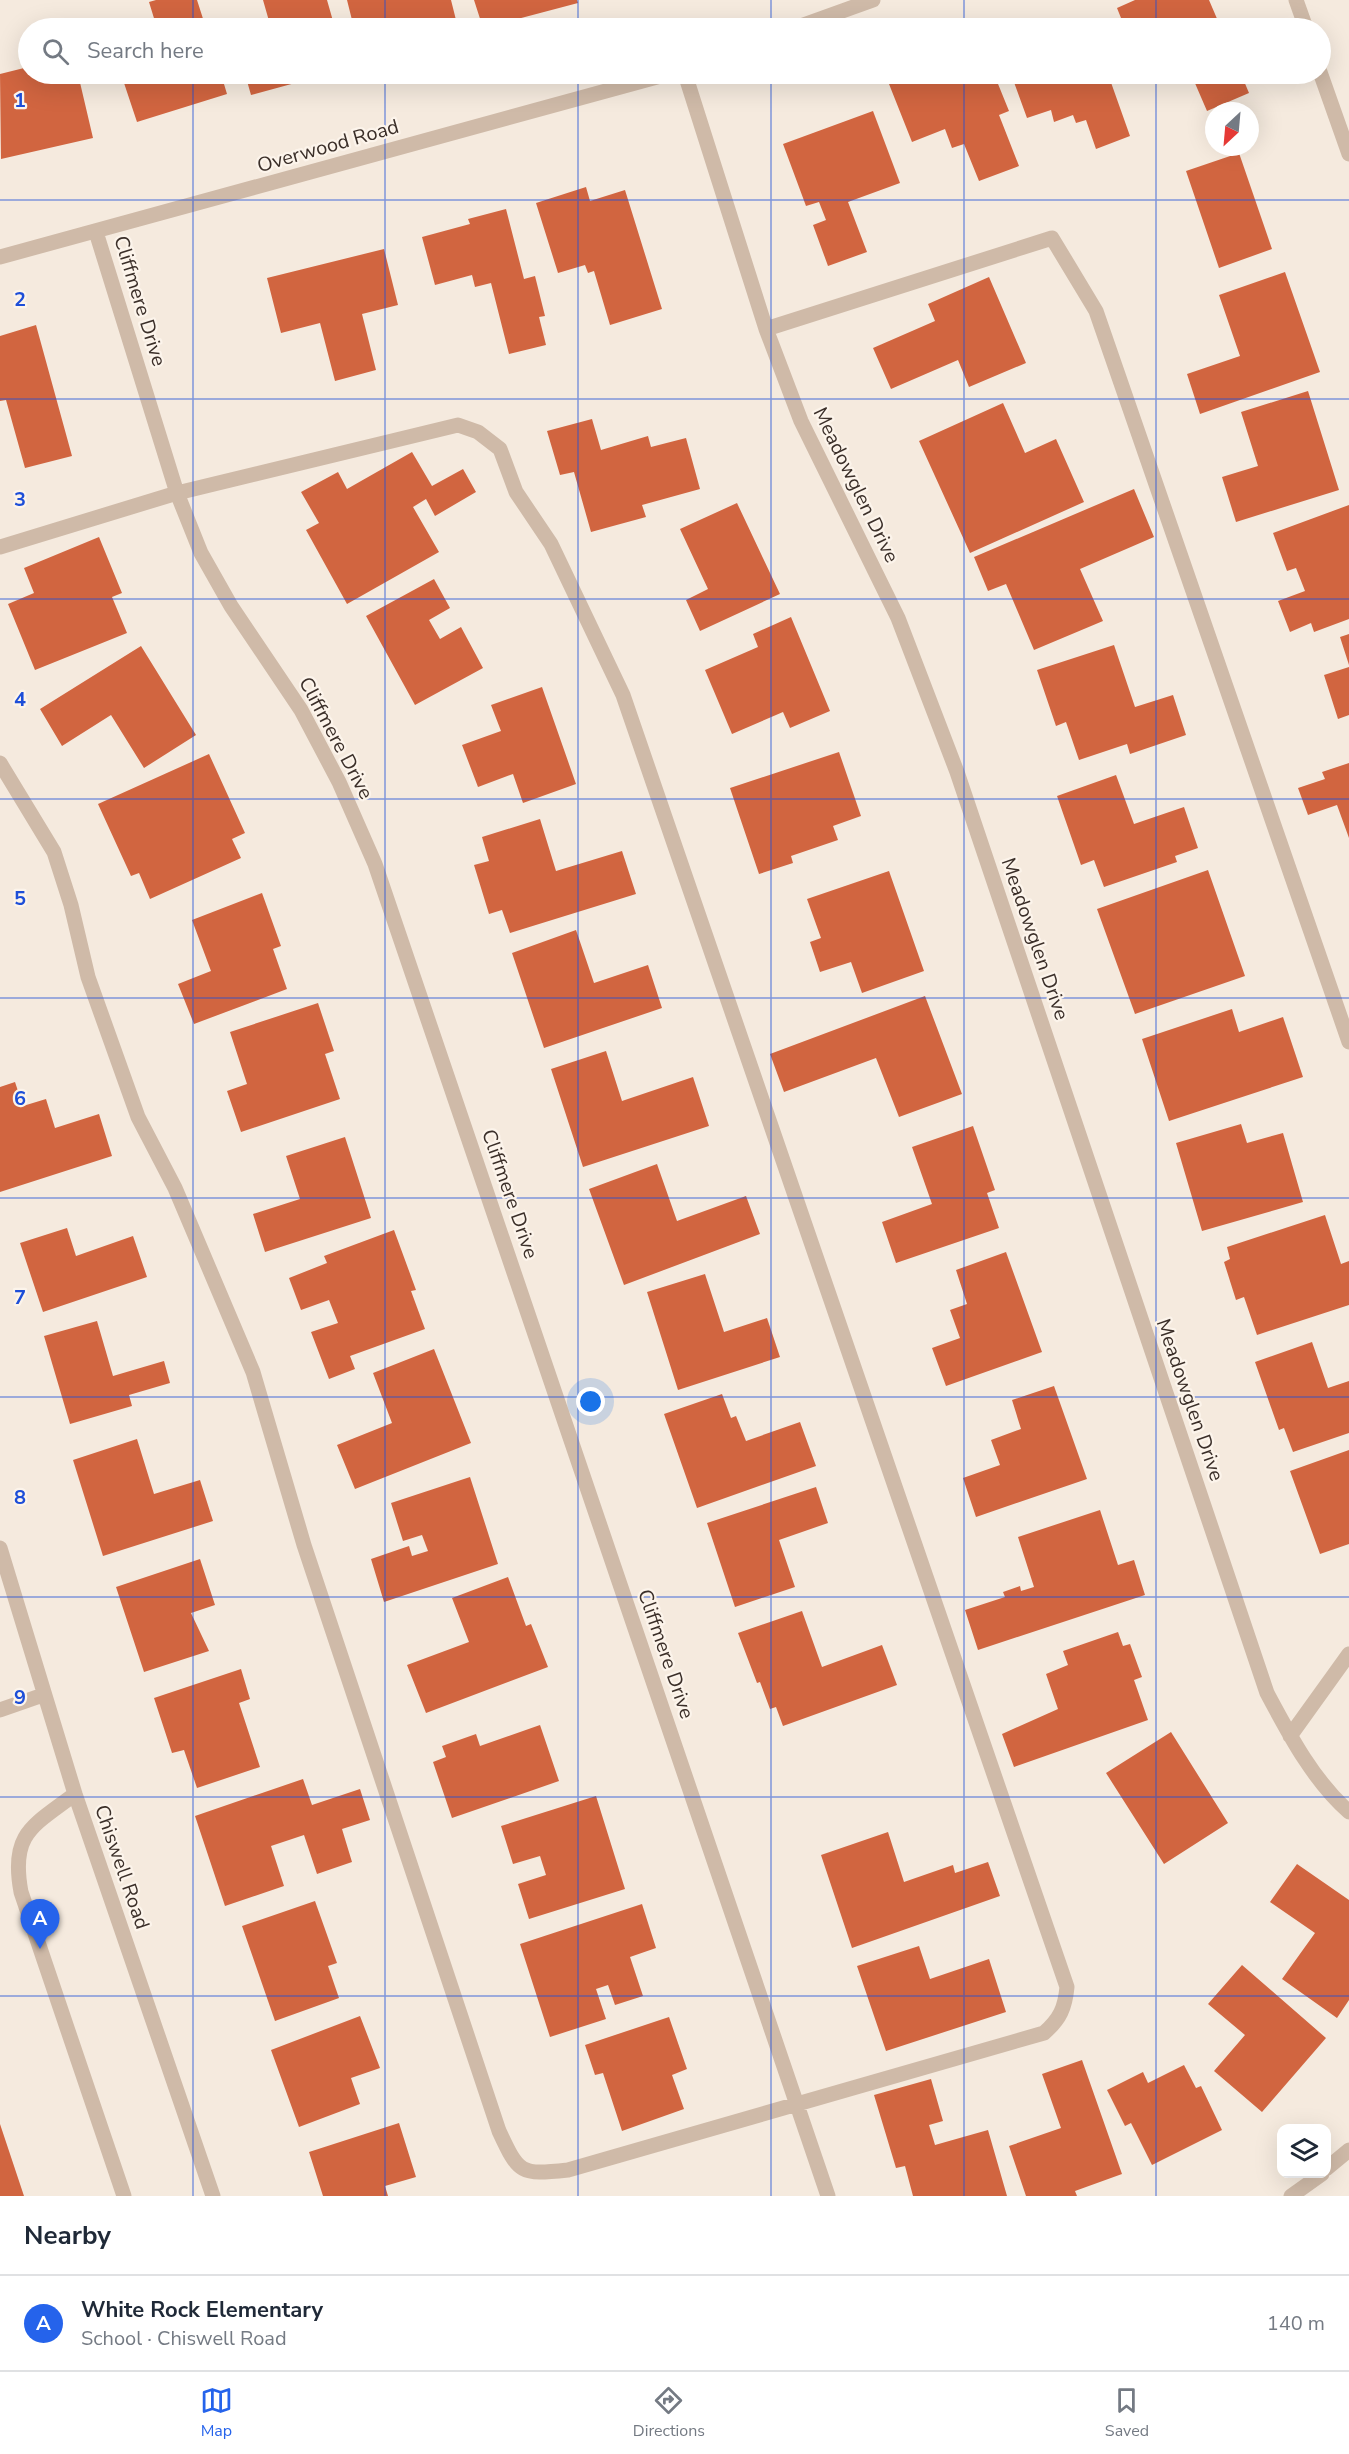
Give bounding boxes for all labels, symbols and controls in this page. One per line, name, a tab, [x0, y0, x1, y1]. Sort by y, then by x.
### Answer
search box	[18, 18, 1331, 84]
icon: search	[39, 35, 72, 68]
text: Search here	[87, 36, 204, 66]
text: 1	[14, 87, 26, 114]
north arrow	[1205, 102, 1259, 156]
street label: Overwood Road	[254, 113, 402, 179]
street label: Cliffmere Drive	[107, 232, 173, 370]
text: 2	[14, 286, 26, 313]
street label: Meadowglen Drive	[807, 403, 905, 567]
text: 3	[14, 486, 26, 513]
street label: Cliffmere Drive	[292, 672, 380, 804]
text: 4	[14, 686, 26, 713]
street label: Meadowglen Drive	[995, 854, 1075, 1024]
text: 5	[14, 885, 26, 912]
text: 6	[14, 1085, 26, 1112]
street label: Cliffmere Drive	[475, 1126, 545, 1262]
text: 7	[14, 1284, 26, 1311]
street label: Meadowglen Drive	[1150, 1315, 1230, 1485]
your location	[576, 1387, 605, 1416]
text: 8	[14, 1484, 26, 1511]
street label: Cliffmere Drive	[631, 1586, 701, 1722]
text: 9	[14, 1684, 26, 1711]
street label: Chiswell Road	[88, 1801, 156, 1933]
pin: A	[20, 1900, 60, 1949]
map controls	[1277, 2124, 1331, 2178]
button: layers	[1277, 2124, 1331, 2178]
text: Nearby	[24, 2218, 111, 2253]
text: White Rock Elementary	[81, 2295, 323, 2325]
text: A	[36, 2310, 51, 2337]
text: 140 m	[1267, 2310, 1325, 2337]
text: School · Chiswell Road	[81, 2325, 287, 2352]
tab: Map	[200, 2384, 233, 2442]
tab: Directions	[633, 2384, 705, 2442]
tab: Saved	[1105, 2384, 1149, 2442]

